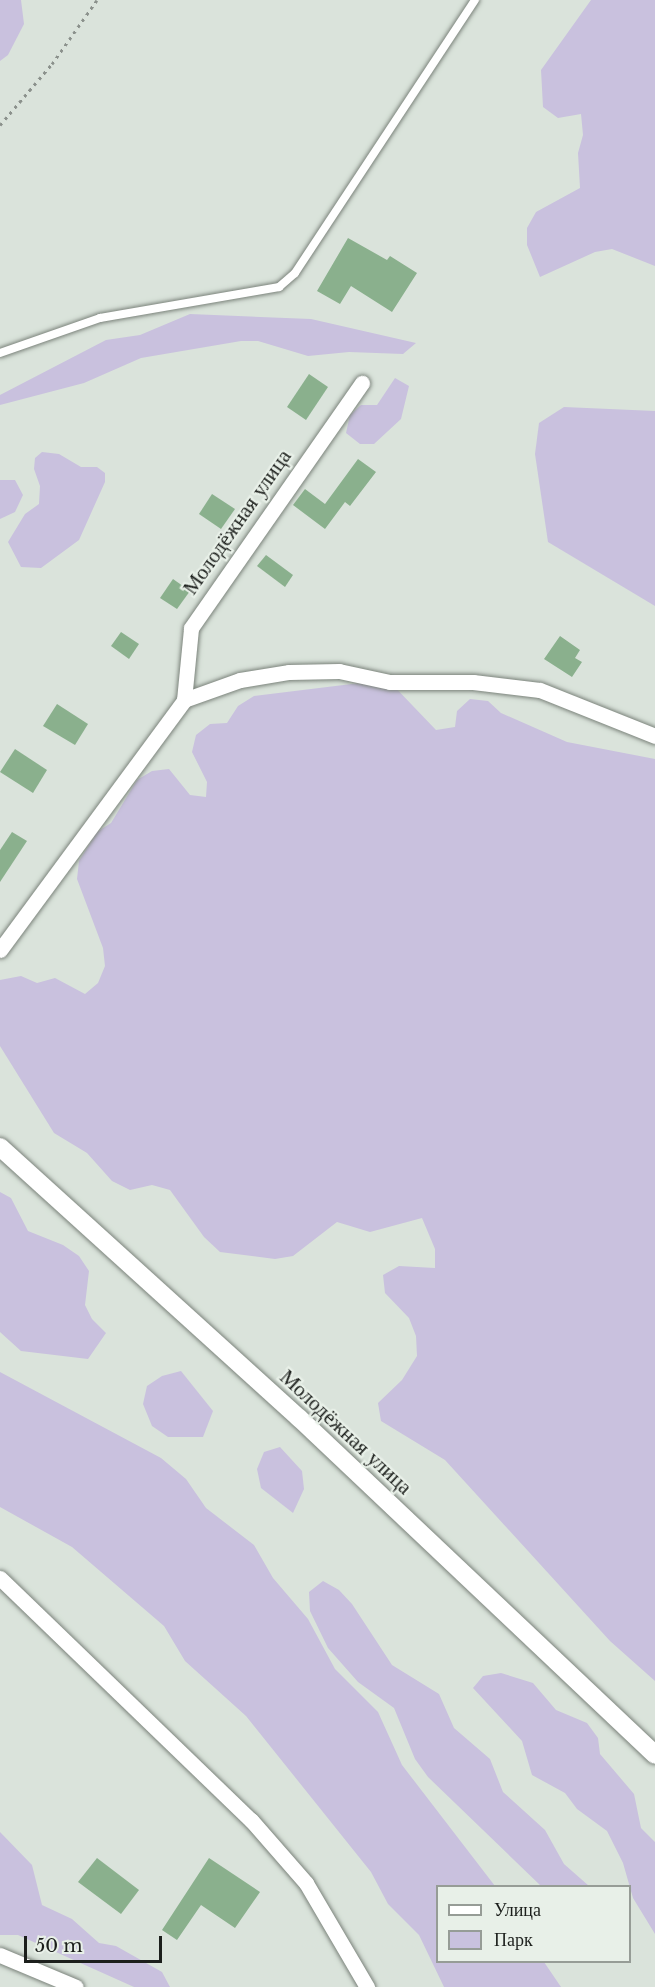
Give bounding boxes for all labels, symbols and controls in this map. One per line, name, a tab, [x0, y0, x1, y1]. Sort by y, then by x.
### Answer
street label: Молодёжная улица	[178, 445, 296, 599]
street label: Молодёжная улица	[275, 1364, 417, 1500]
legend	[436, 1885, 631, 1963]
text: Улица	[494, 1899, 541, 1921]
scale bar	[27, 1924, 165, 1962]
text: Парк	[494, 1929, 533, 1951]
text: 50 m	[35, 1935, 83, 1957]

